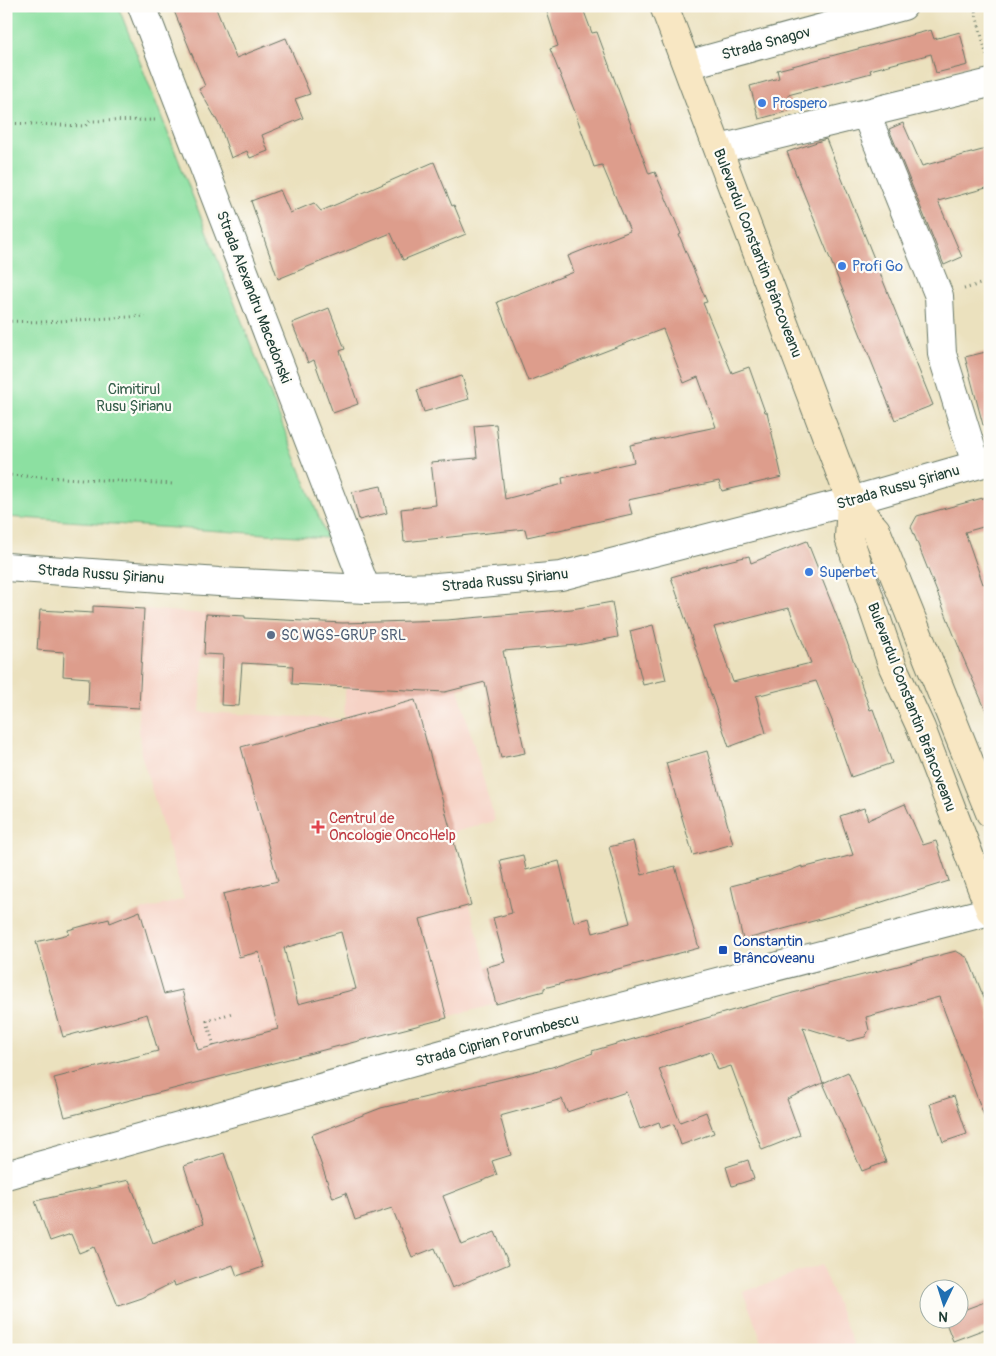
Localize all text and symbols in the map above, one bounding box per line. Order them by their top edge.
street label: Strada Snagov [720,22,813,64]
place label: Prospero [772,94,827,113]
marker: Prospero [756,97,768,109]
street label: Bulevardul Constantin Brâncoveanu [709,146,806,360]
street label: Strada Alexandru Macedonski [212,208,295,386]
place label: Profi Go [852,257,903,276]
marker: Profi Go [836,260,848,272]
park label: Cimitirul Rusu Șirianu [96,380,172,416]
street label: Strada Russu Șirianu [834,461,962,514]
street label: Strada Russu Șirianu [37,561,165,588]
place label: Superbet [819,563,877,582]
street label: Strada Russu Șirianu [441,564,569,597]
marker: Superbet [803,566,815,578]
street label: Bulevardul Constantin Brâncoveanu [863,600,960,814]
place label: SC WGS-GRUP SRL [281,626,406,645]
marker: SC WGS-GRUP SRL [265,629,277,641]
place label: Centrul de Oncologie OncoHelp [329,809,456,845]
marker: Centrul de Oncologie OncoHelp [311,820,325,834]
place label: Constantin Brâncoveanu [733,932,815,968]
marker: Constantin Brâncoveanu [717,944,729,956]
street label: Strada Ciprian Porumbescu [413,1009,581,1071]
north arrow [918,1278,968,1328]
text: N [938,1308,948,1325]

